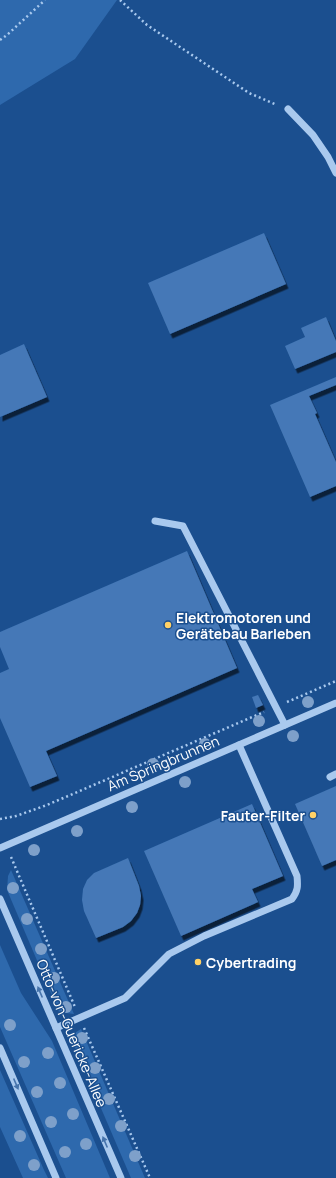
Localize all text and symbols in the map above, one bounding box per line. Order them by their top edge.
place label: Elektromotoren und Gerätebau Barleben [176,608,311,643]
marker: Elektromotoren und Gerätebau Barleben [163,620,173,630]
street label: Am Springbrunnen [104,731,222,795]
place label: Fauter-Filter [221,806,305,825]
marker: Fauter-Filter [308,810,318,820]
place label: Cybertrading [206,953,296,972]
street label: Otto-von-Guericke-Allee [32,956,112,1110]
marker: Cybertrading [193,957,203,967]
one-way arrow [37,986,43,998]
one-way arrow [13,1078,19,1090]
one-way arrow [102,1136,108,1148]

